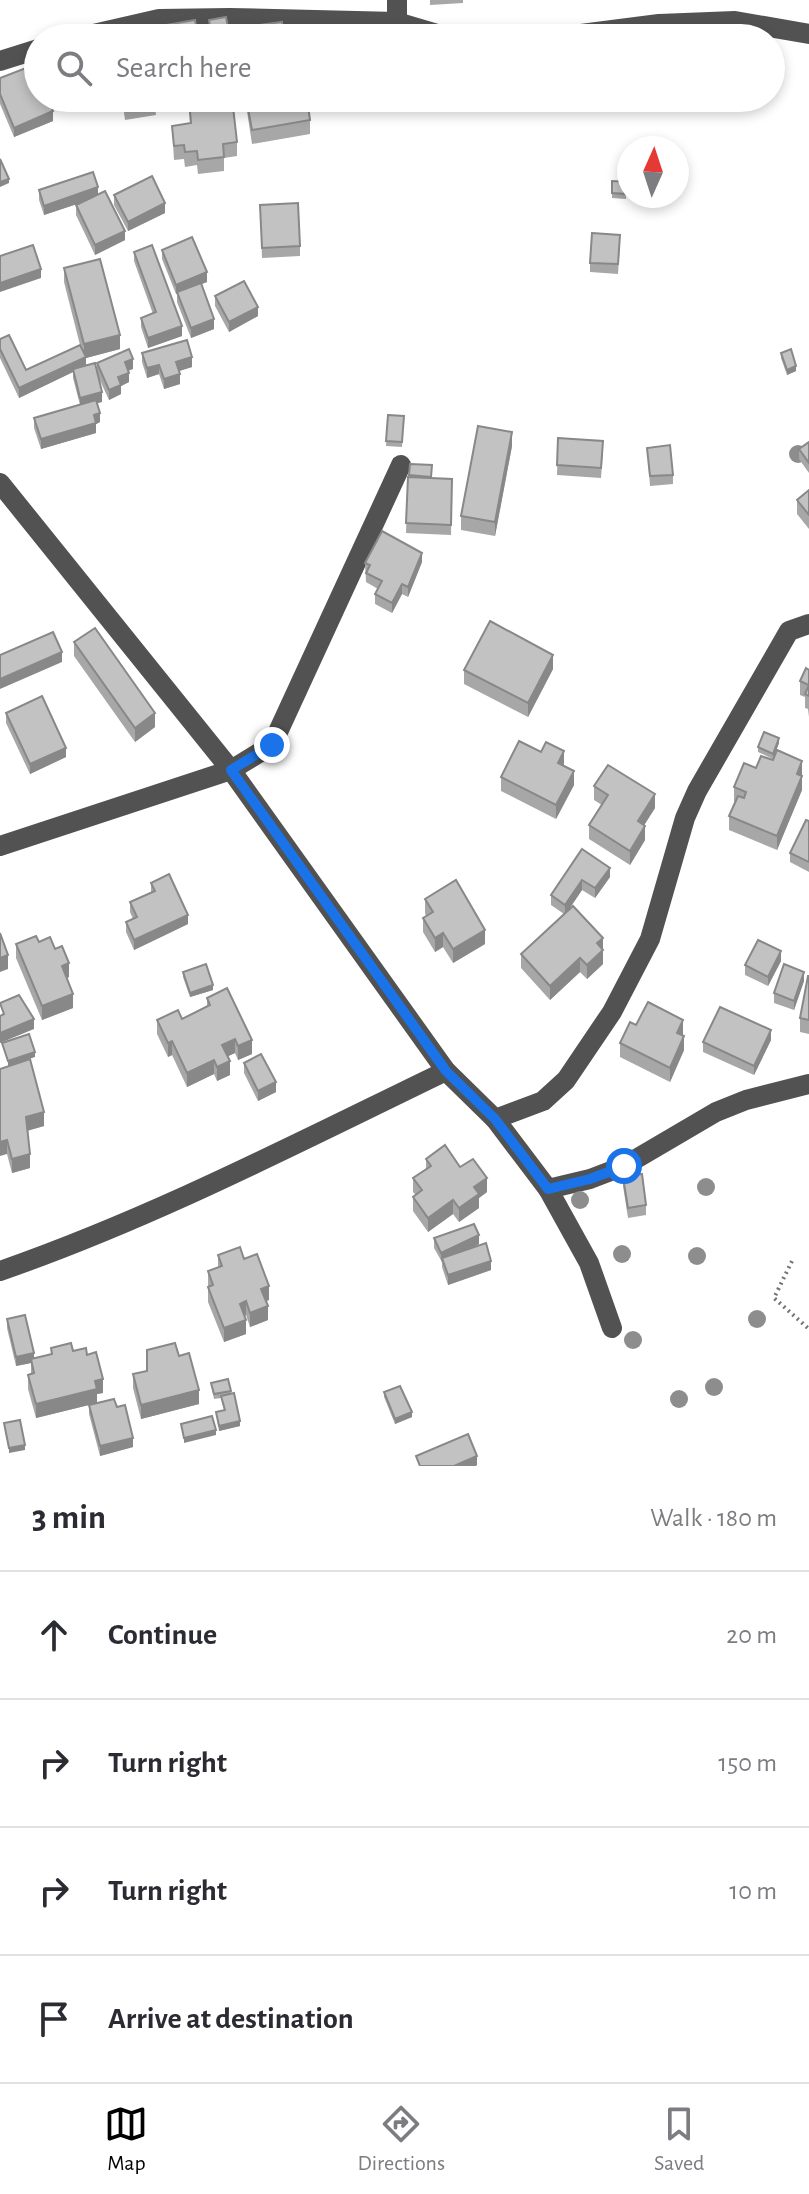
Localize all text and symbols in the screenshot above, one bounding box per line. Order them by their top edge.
search box [24,24,785,112]
icon: search [52,46,96,90]
text: Search here [116,53,252,83]
north arrow [617,136,689,208]
route end [254,727,290,763]
route start [606,1148,642,1184]
text: 3 min [32,1501,106,1535]
text: Walk · 180 m [650,1505,777,1531]
icon: ahead [32,1613,76,1657]
text: Continue [108,1620,217,1650]
text: 20 m [726,1622,777,1648]
icon: right [32,1741,76,1785]
text: Turn right [108,1748,227,1778]
text: 150 m [718,1750,777,1776]
icon: right [32,1869,76,1913]
text: Turn right [108,1876,227,1906]
text: 10 m [729,1878,777,1904]
icon: arrive [32,1997,76,2041]
text: Arrive at destination [108,2004,354,2034]
tab: Map [104,2102,148,2176]
tab: Directions [357,2102,445,2176]
tab: Saved [654,2102,704,2176]

